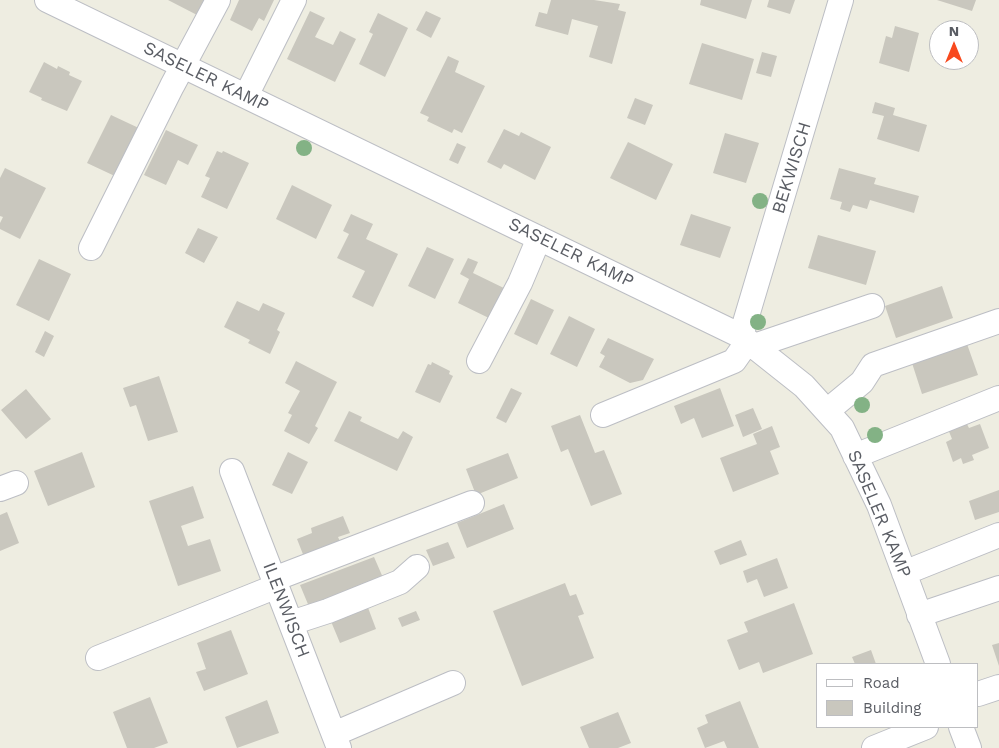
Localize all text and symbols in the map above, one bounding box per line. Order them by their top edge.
north arrow [929,20,979,70]
text: N [949,23,959,39]
street label: SASELER KAMP [140,37,272,117]
street label: BEKWISCH [768,120,816,216]
street label: SASELER KAMP [505,213,637,293]
street label: SASELER KAMP [842,447,916,581]
street label: ILENWISCH [258,559,314,661]
legend [816,663,979,728]
text: Road [863,674,900,692]
text: Building [863,699,921,717]

